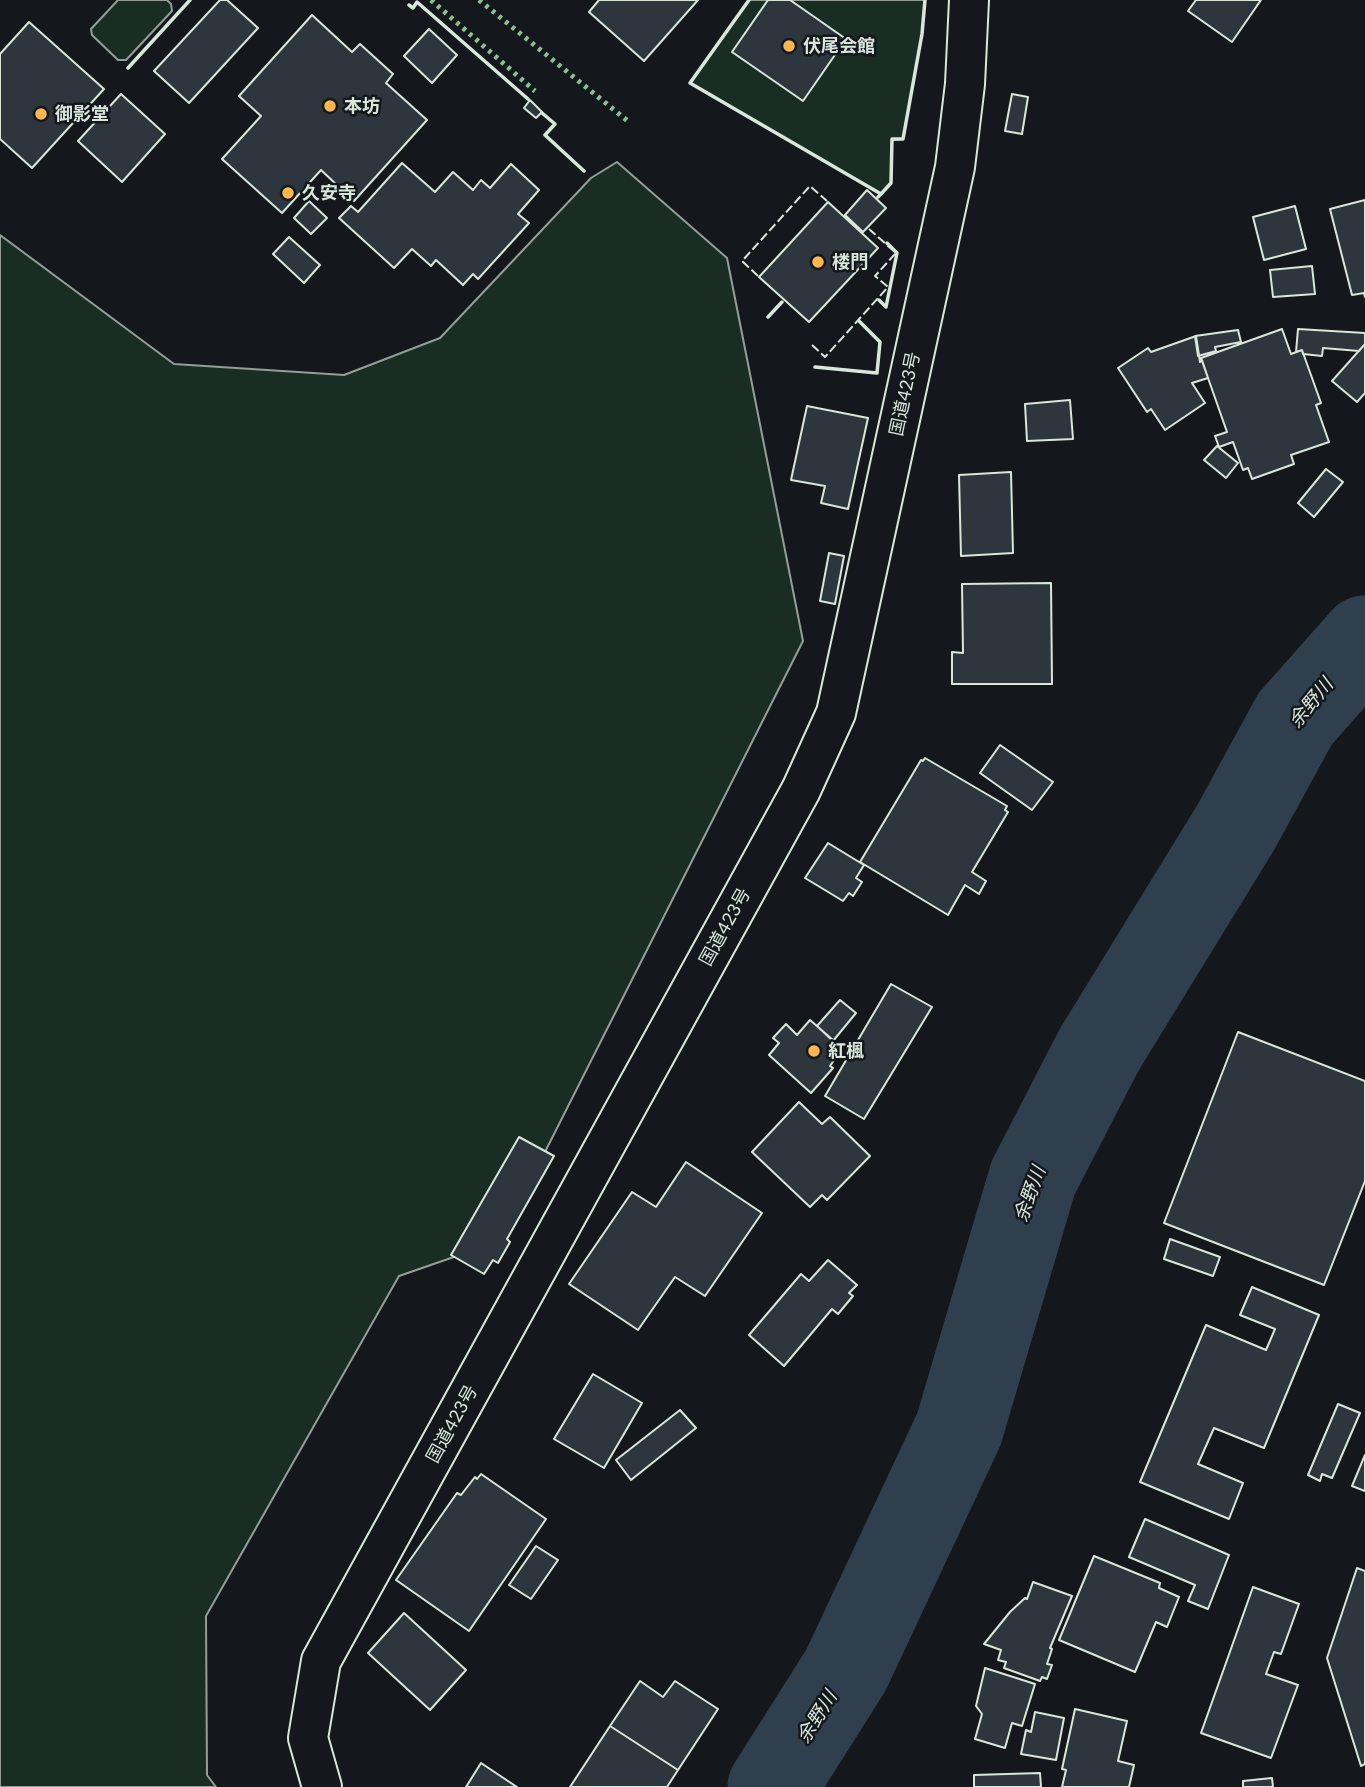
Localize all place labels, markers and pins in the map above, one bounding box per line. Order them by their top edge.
place label: 伏尾会館 [803,35,875,57]
marker: 伏尾会館 [781,38,797,54]
place label: 本坊 [344,95,380,117]
marker: 本坊 [322,98,338,114]
place label: 御影堂 [55,103,109,125]
marker: 御影堂 [33,106,49,122]
place label: 久安寺 [302,182,356,204]
marker: 久安寺 [280,185,296,201]
place label: 楼門 [832,251,868,273]
marker: 楼門 [810,254,826,270]
place label: 紅楓 [828,1040,864,1062]
marker: 紅楓 [806,1043,822,1059]

